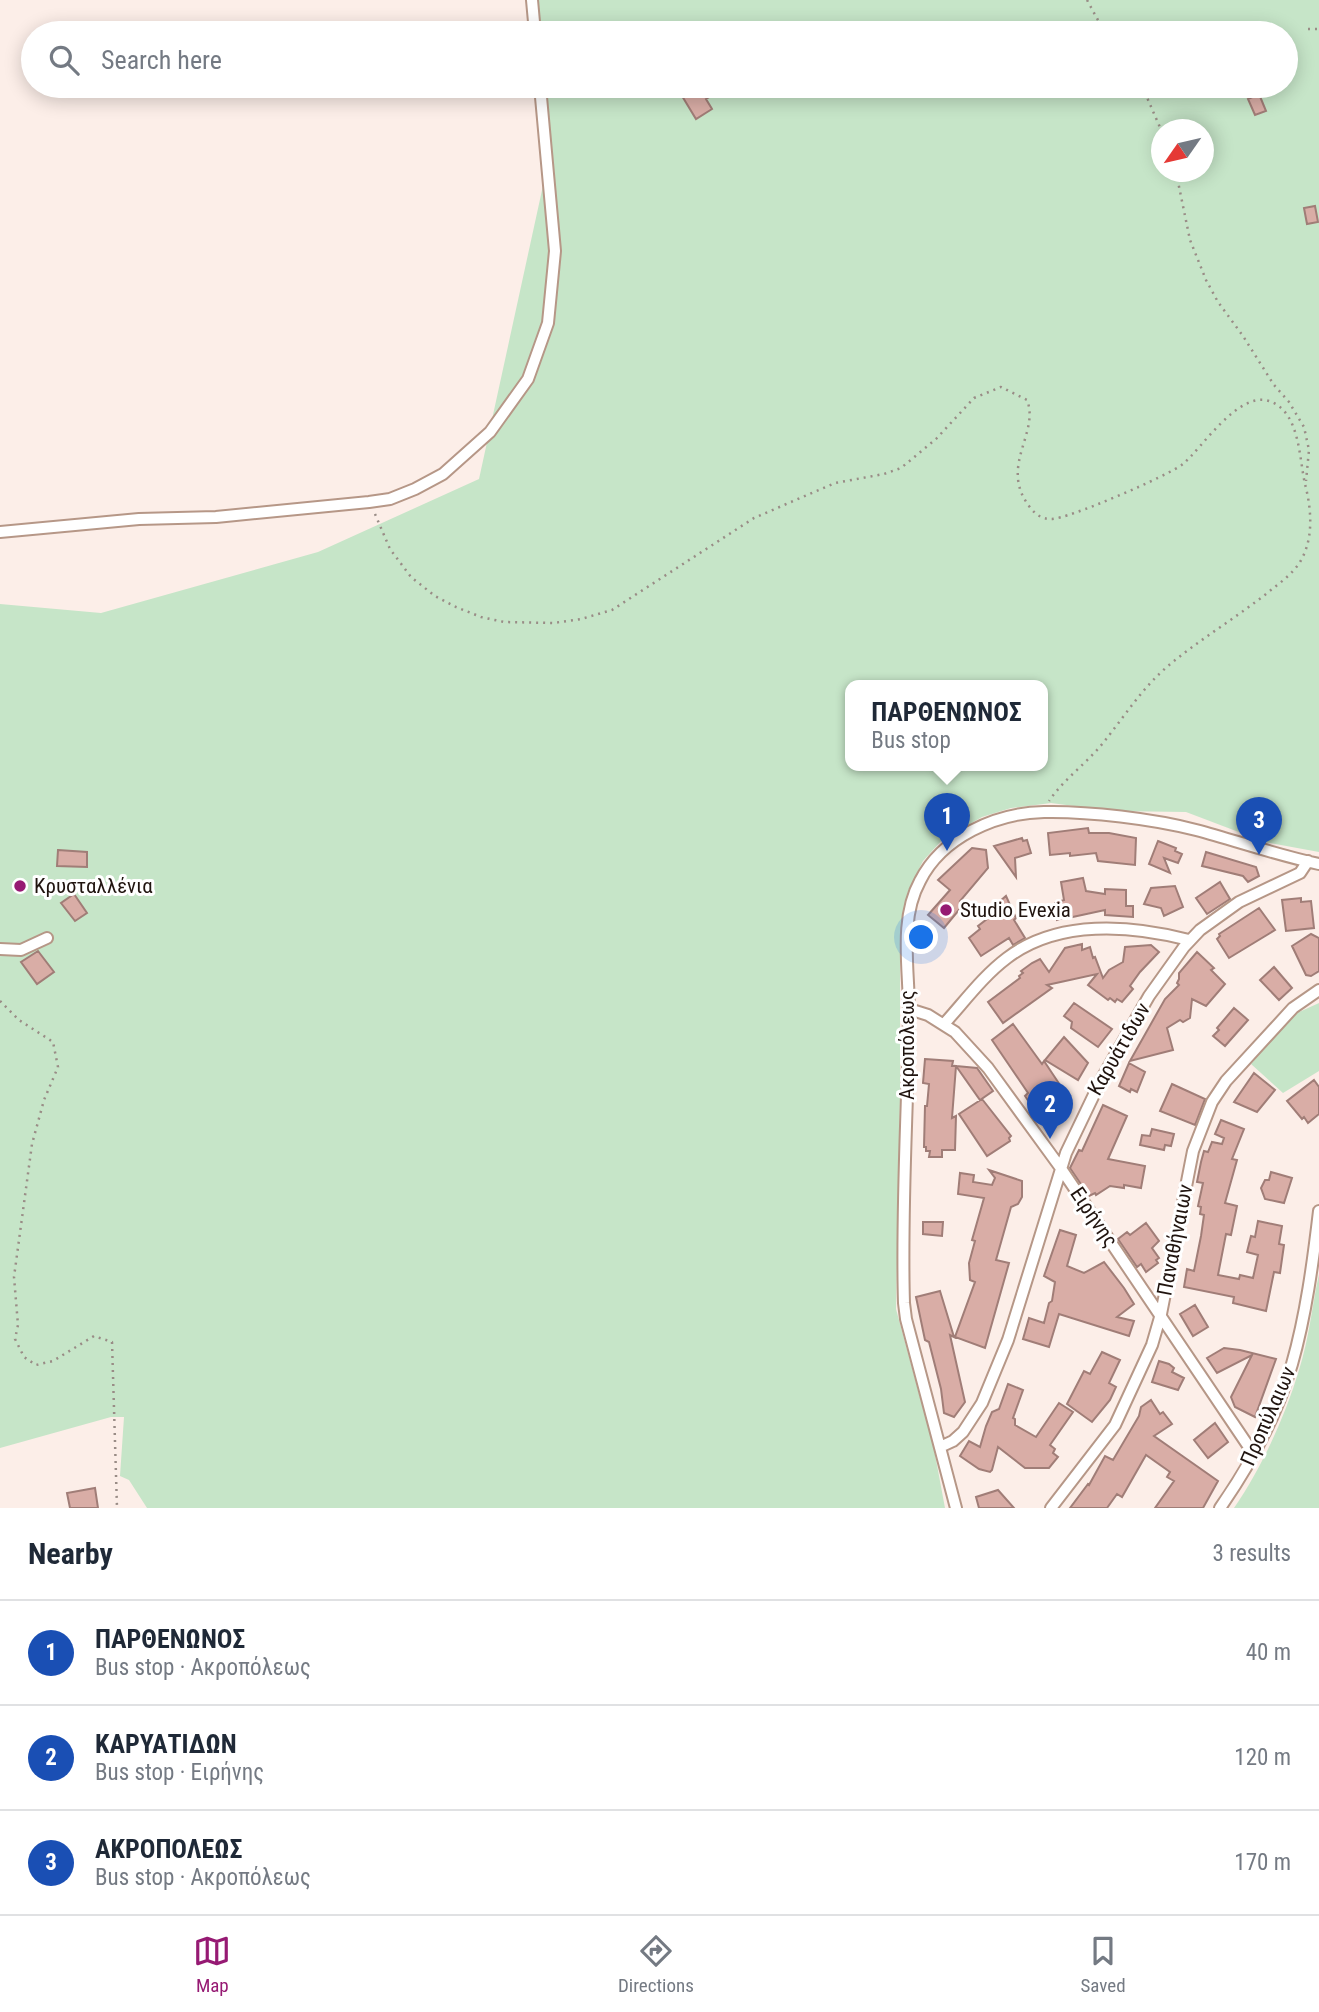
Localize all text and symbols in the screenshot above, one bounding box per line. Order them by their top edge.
search box [21,21,1298,98]
icon: search [45,41,83,79]
text: Search here [101,45,222,75]
north arrow [1151,119,1214,182]
popup [845,680,1048,771]
text: ΠΑΡΘΕΝΩΝΟΣ [871,697,1022,727]
text: Bus stop [871,727,951,754]
pin: 1 [924,793,970,851]
pin: 3 [1236,797,1282,855]
place label: Κρυσταλλένια [34,874,153,898]
marker: Κρυσταλλένια [12,878,28,894]
place label: Studio Evexia [960,898,1071,922]
marker: Studio Evexia [938,902,954,918]
your location [904,920,938,954]
street label: Ακροπόλεως [895,990,919,1100]
street label: Καρυάτιδων [1083,998,1155,1100]
pin: 2 [1027,1081,1073,1139]
street label: Ειρήνης [1065,1182,1123,1252]
street label: Παναθήναιων [1152,1182,1198,1298]
street label: Προπύλαιων [1236,1363,1300,1469]
text: Nearby [28,1536,113,1571]
text: 3 results [1213,1540,1291,1567]
text: ΠΑΡΘΕΝΩΝΟΣ [95,1624,245,1654]
text: 1 [45,1639,57,1666]
text: 40 m [1246,1639,1291,1666]
text: Bus stop · Ακροπόλεως [95,1654,311,1681]
text: ΚΑΡΥΑΤΙΔΩΝ [95,1729,237,1759]
text: 2 [45,1744,57,1771]
text: 120 m [1234,1744,1291,1771]
text: Bus stop · Ειρήνης [95,1759,264,1786]
text: ΑΚΡΟΠΟΛΕΩΣ [95,1834,243,1864]
text: 3 [45,1849,57,1876]
text: 170 m [1234,1849,1291,1876]
text: Bus stop · Ακροπόλεως [95,1864,311,1891]
tab: Map [193,1932,231,1997]
tab: Directions [618,1932,694,1997]
tab: Saved [1080,1932,1126,1997]

